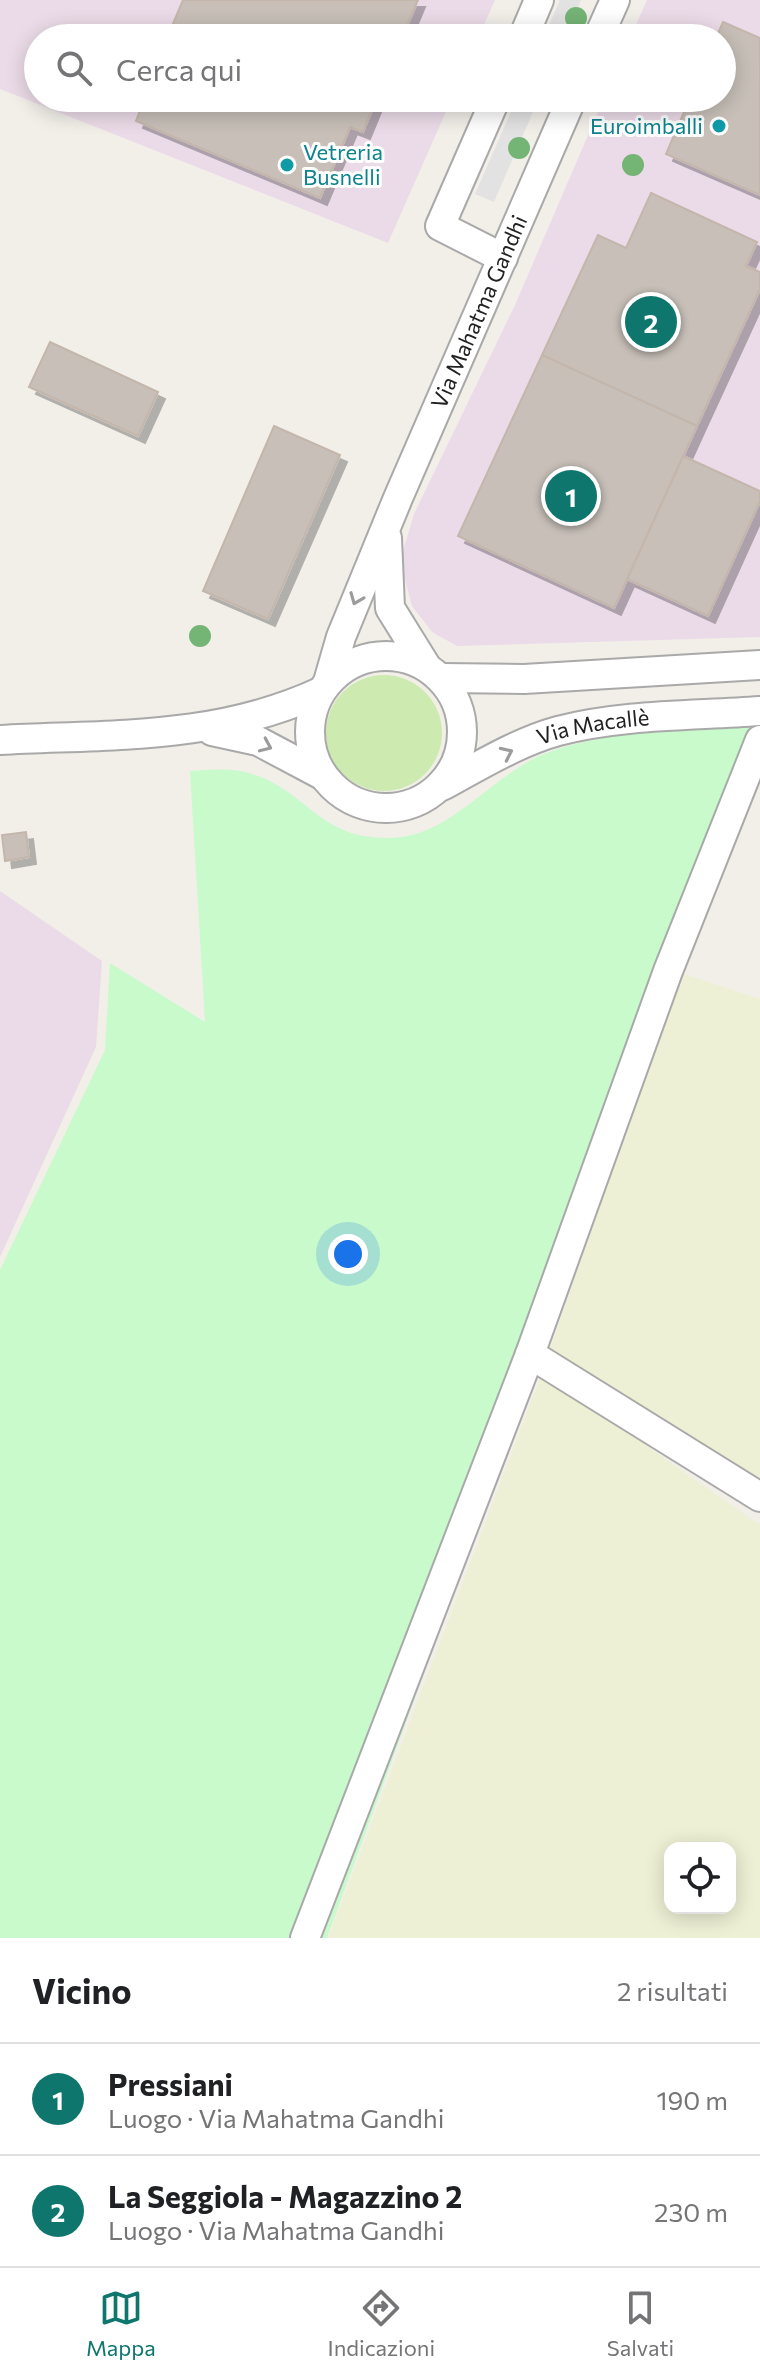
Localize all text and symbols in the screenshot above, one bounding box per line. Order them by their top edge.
search box [24,24,736,112]
icon: search [52,46,96,90]
text: Cerca qui [116,50,242,87]
place label: Euroimballi [590,112,703,139]
marker: Euroimballi [710,117,728,135]
place label: Vetreria Busnelli [303,138,383,190]
marker: Vetreria Busnelli [278,156,296,174]
street label: Via Mahatma Gandhi [425,211,532,413]
pin: 2 [625,292,677,352]
pin: 1 [545,466,597,526]
one-way arrow [350,591,366,605]
street label: Via Macallè [533,703,650,750]
one-way arrow [257,736,272,752]
one-way arrow [499,746,513,762]
your location [328,1234,368,1274]
map controls [664,1842,736,1914]
button: locate [664,1842,736,1914]
text: Vicino [32,1969,132,2011]
text: 2 risultati [617,1975,728,2006]
text: Pressiani [108,2065,233,2102]
text: 1 [52,2084,64,2115]
text: 190 m [656,2084,728,2115]
text: Luogo · Via Mahatma Gandhi [108,2102,444,2133]
text: La Seggiola - Magazzino 2 [108,2177,462,2214]
text: 2 [51,2196,65,2227]
text: 230 m [654,2196,728,2227]
text: Luogo · Via Mahatma Gandhi [108,2214,444,2245]
tab: Mappa [86,2286,156,2361]
tab: Indicazioni [328,2286,435,2361]
tab: Salvati [607,2286,674,2361]

